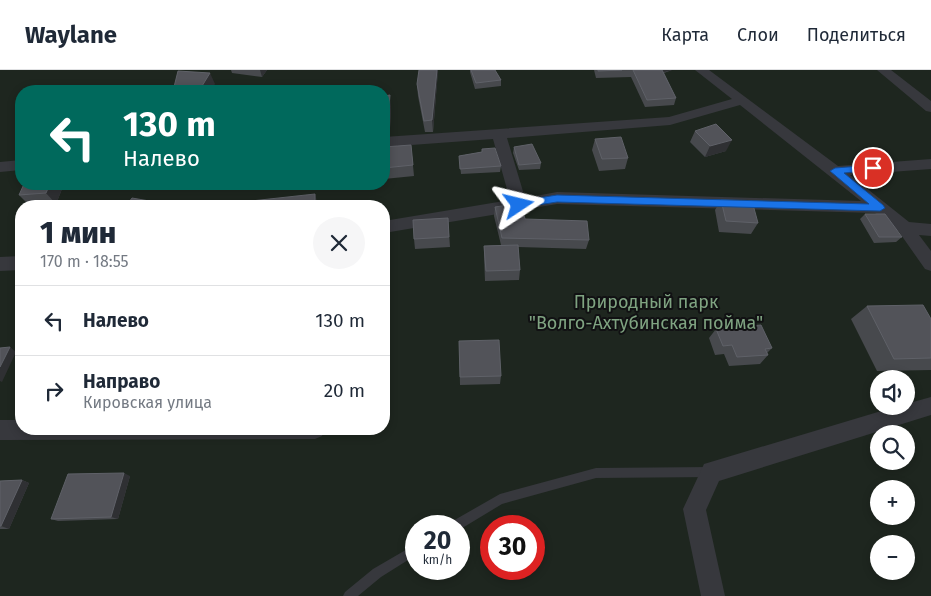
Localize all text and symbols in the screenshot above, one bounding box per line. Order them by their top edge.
text: Waylane [25,21,117,49]
text: Карта [661,24,709,46]
text: Слои [737,24,779,46]
text: Поделиться [807,24,906,46]
text: 130 m [123,103,216,145]
icon: left [40,105,105,170]
text: Налево [123,145,200,172]
pin [852,147,894,189]
icon: arrive [859,154,887,182]
position arrow [492,178,544,230]
text: 1 мин [40,215,116,251]
button: close [313,217,365,269]
text: 170 m · 18:55 [40,252,129,271]
park label: Природный парк "Волго-Ахтубинская пойма" [529,291,763,334]
icon: left [40,307,68,335]
text: Налево [83,309,149,332]
text: 130 m [315,309,365,332]
text: Направо [83,370,160,393]
map controls [870,370,915,580]
button: sound [870,370,915,415]
icon: right [40,377,68,405]
text: 20 m [324,379,365,402]
text: Кировская улица [83,393,212,412]
button: search [870,425,915,470]
button: + [870,480,915,525]
speed limit sign: 30 [480,515,545,580]
text: 20 [424,526,451,556]
button: − [870,535,915,580]
text: km/h [423,553,452,567]

